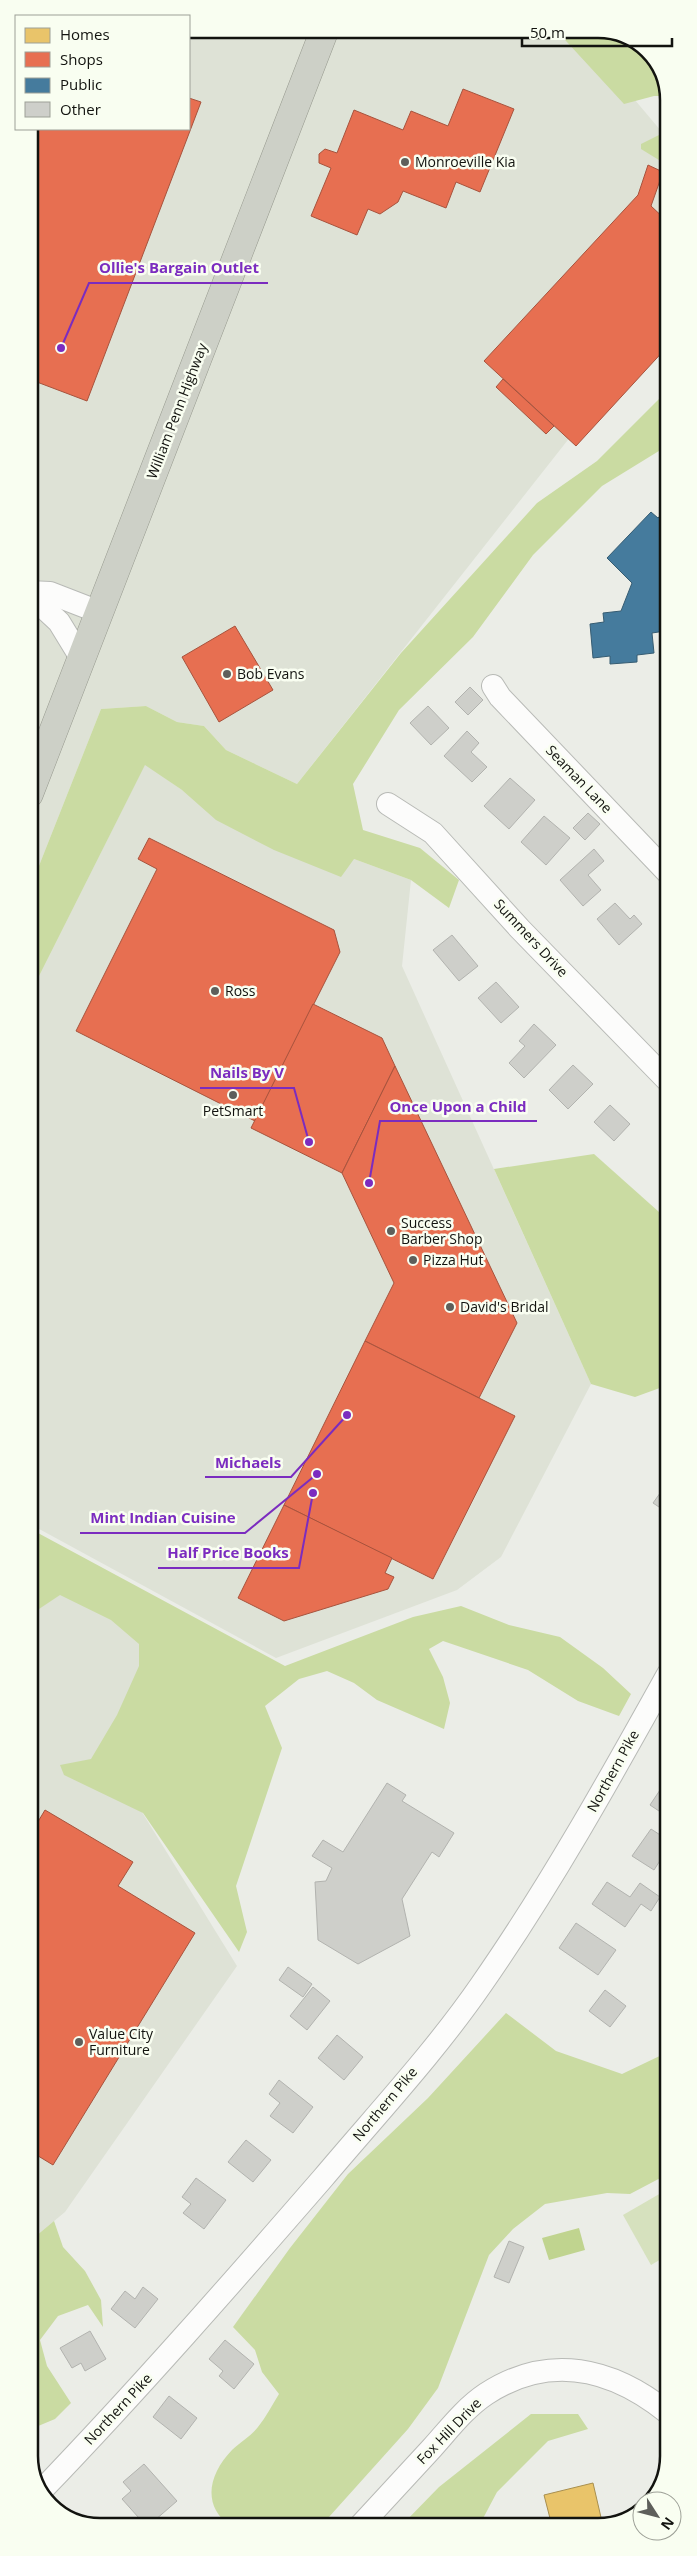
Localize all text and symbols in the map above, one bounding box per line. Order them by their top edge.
legend [15,15,190,130]
scale bar [522,15,672,47]
text: 50 m [530,22,565,42]
text: Homes [60,24,110,44]
text: Shops [60,49,103,69]
text: Public [60,74,102,94]
text: Other [60,99,101,119]
place label: Monroeville Kia [415,152,516,171]
marker: Monroeville Kia [399,156,411,168]
callout: Ollie's Bargain Outlet [89,253,268,283]
text: Ollie's Bargain Outlet [99,257,259,277]
street label: William Penn Highway [142,339,212,482]
place label: Bob Evans [237,664,305,683]
marker: Bob Evans [221,668,233,680]
street label: Seaman Lane [542,740,617,817]
street label: Summers Drive [490,894,573,981]
place label: Ross [225,981,256,1000]
marker: Ross [209,985,221,997]
callout: Nails By V [200,1058,294,1088]
text: Nails By V [210,1062,284,1082]
marker: PetSmart [227,1089,239,1101]
callout: Once Upon a Child [380,1091,537,1121]
text: Once Upon a Child [389,1096,527,1116]
place label: PetSmart [203,1101,263,1120]
place label: Success Barber Shop [401,1213,483,1248]
marker: Success Barber Shop [385,1225,397,1237]
place label: Pizza Hut [423,1250,483,1269]
marker: Pizza Hut [407,1254,419,1266]
place label: David's Bridal [460,1297,549,1316]
marker: David's Bridal [444,1301,456,1313]
callout: Michaels [205,1447,291,1477]
text: Michaels [215,1452,281,1472]
callout: Mint Indian Cuisine [80,1503,245,1533]
text: Mint Indian Cuisine [90,1507,236,1527]
callout: Half Price Books [158,1538,299,1568]
text: Half Price Books [167,1542,289,1562]
street label: Northern Pike [582,1726,643,1815]
place label: Value City Furniture [89,2024,154,2059]
marker: Value City Furniture [73,2036,85,2048]
street label: Northern Pike [348,2063,421,2145]
street label: Northern Pike [80,2369,156,2449]
street label: Fox Hill Drive [412,2393,485,2468]
north arrow [632,2491,682,2541]
text: N [657,2514,679,2534]

